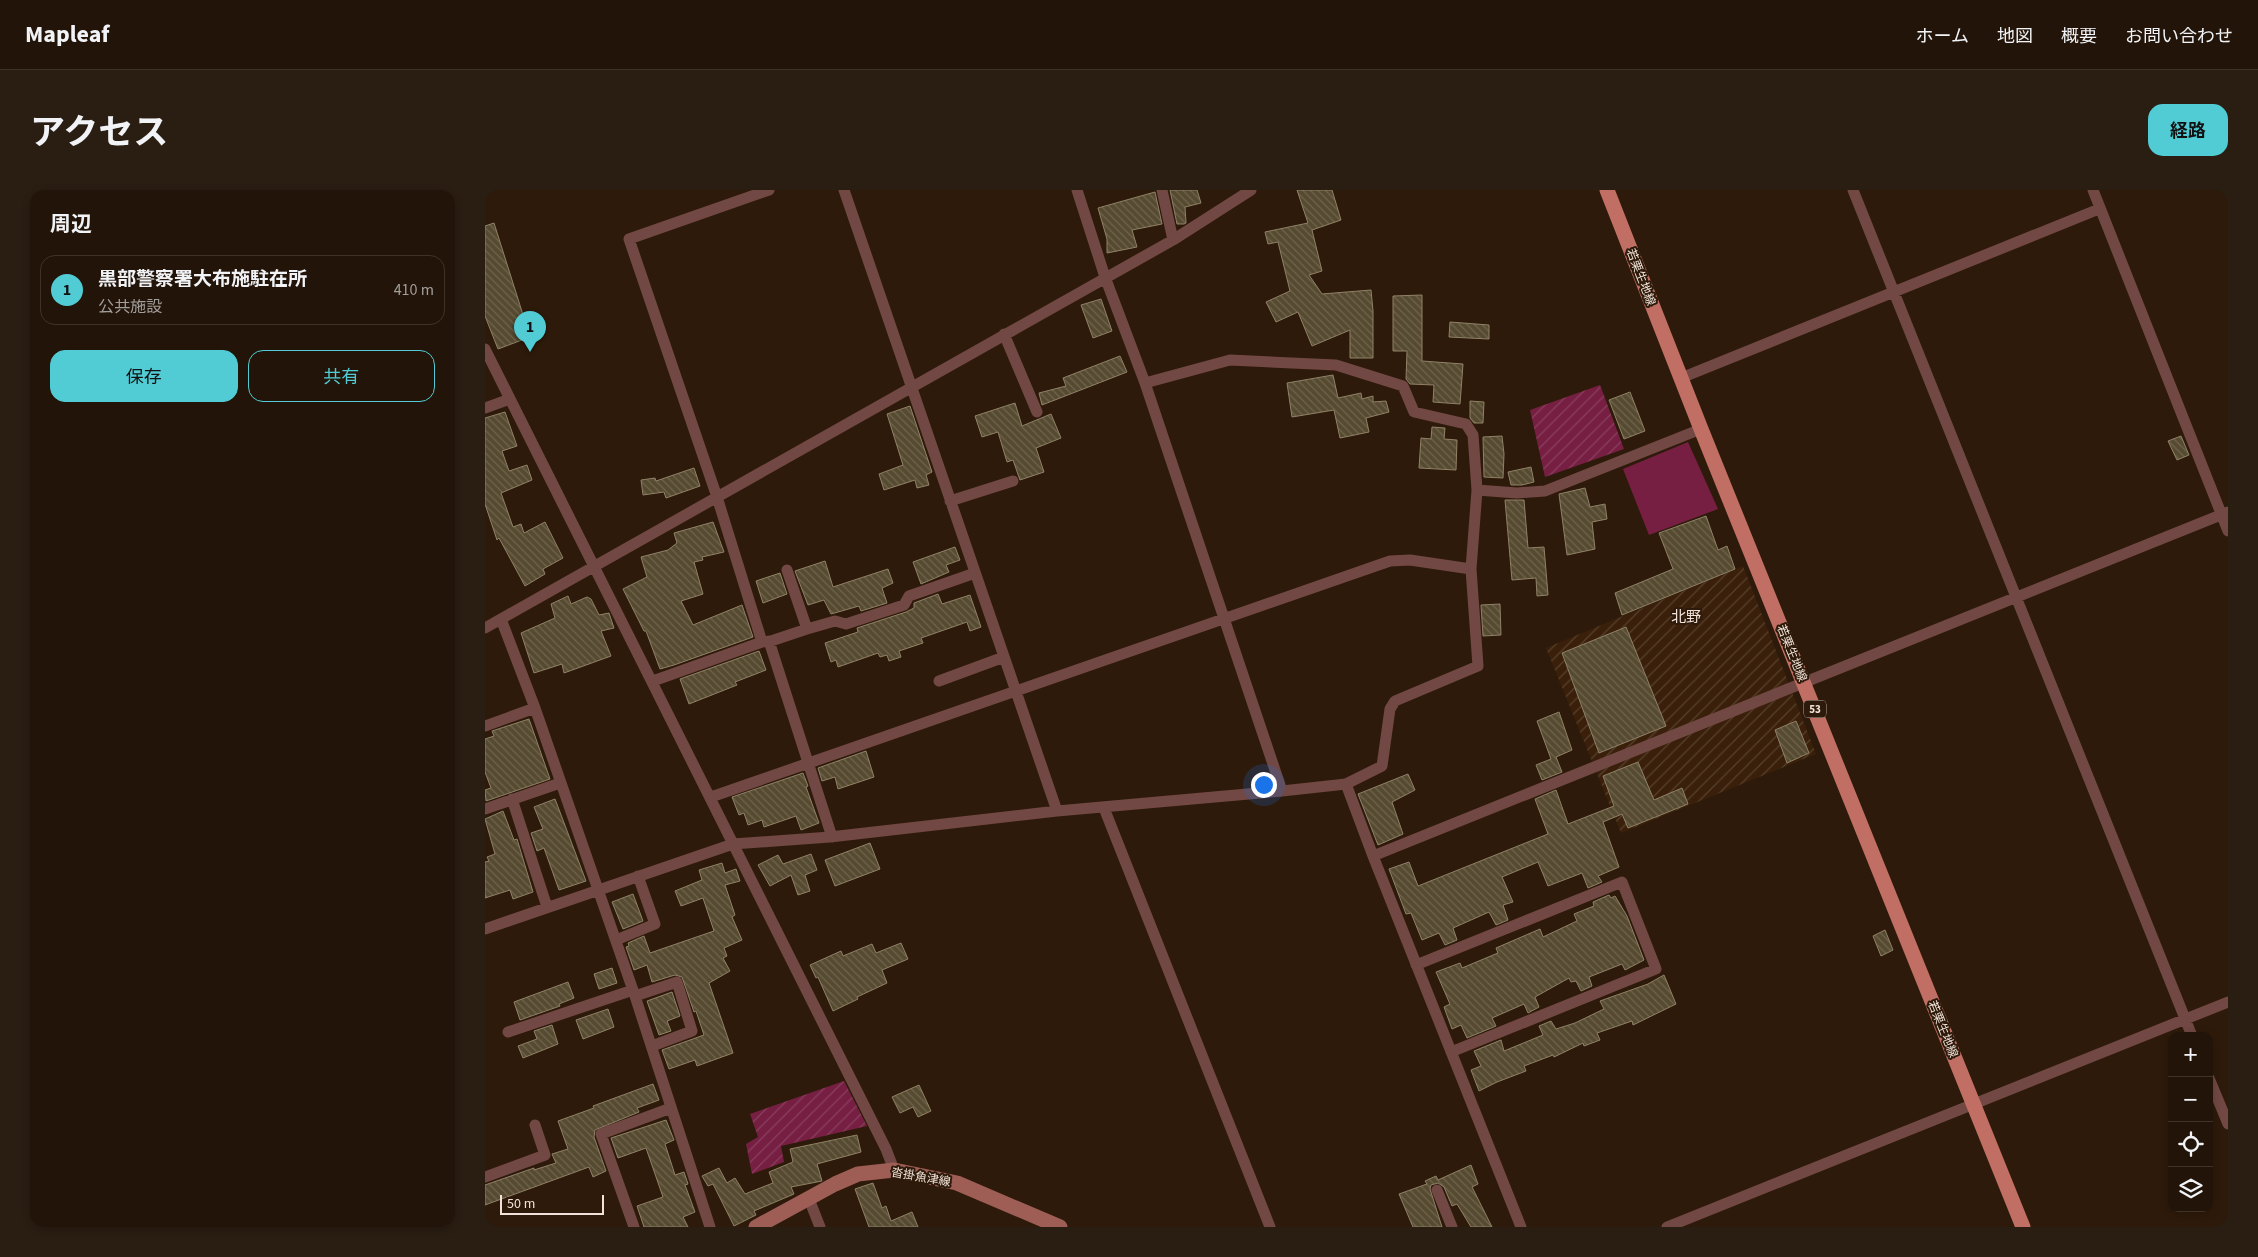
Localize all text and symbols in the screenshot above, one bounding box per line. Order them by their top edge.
text: Mapleaf [25,17,110,52]
text: ホーム [1916,24,1969,49]
text: 地図 [1997,24,2033,49]
text: 概要 [2061,24,2097,49]
text: お問い合わせ [2125,24,2233,49]
button: 経路 [2148,104,2228,156]
text: アクセス [30,108,168,158]
text: 周辺 [50,209,92,239]
street label: 若栗生地線 [1622,246,1659,308]
text: 黒部警察署大布施駐在所 [98,266,307,293]
text: 1 [63,279,71,301]
text: 410 m [394,279,434,301]
text: 公共施設 [98,296,162,318]
pin: 1 [514,311,546,352]
button: 保存 [50,350,238,402]
button: 共有 [248,350,435,402]
district label: 北野 [1671,607,1701,628]
street label: 若栗生地線 [1772,622,1811,684]
road number: 53 [1804,700,1826,718]
your location [1251,772,1277,798]
street label: 若栗生地線 [1923,998,1962,1060]
map controls [2168,1032,2213,1212]
button: + [2168,1032,2213,1077]
button: − [2168,1077,2213,1122]
button: locate [2168,1122,2213,1167]
street label: 沓掛魚津線 [890,1164,952,1191]
button: layers [2168,1167,2213,1212]
scale bar [500,1192,604,1215]
text: 50 m [507,1194,535,1214]

